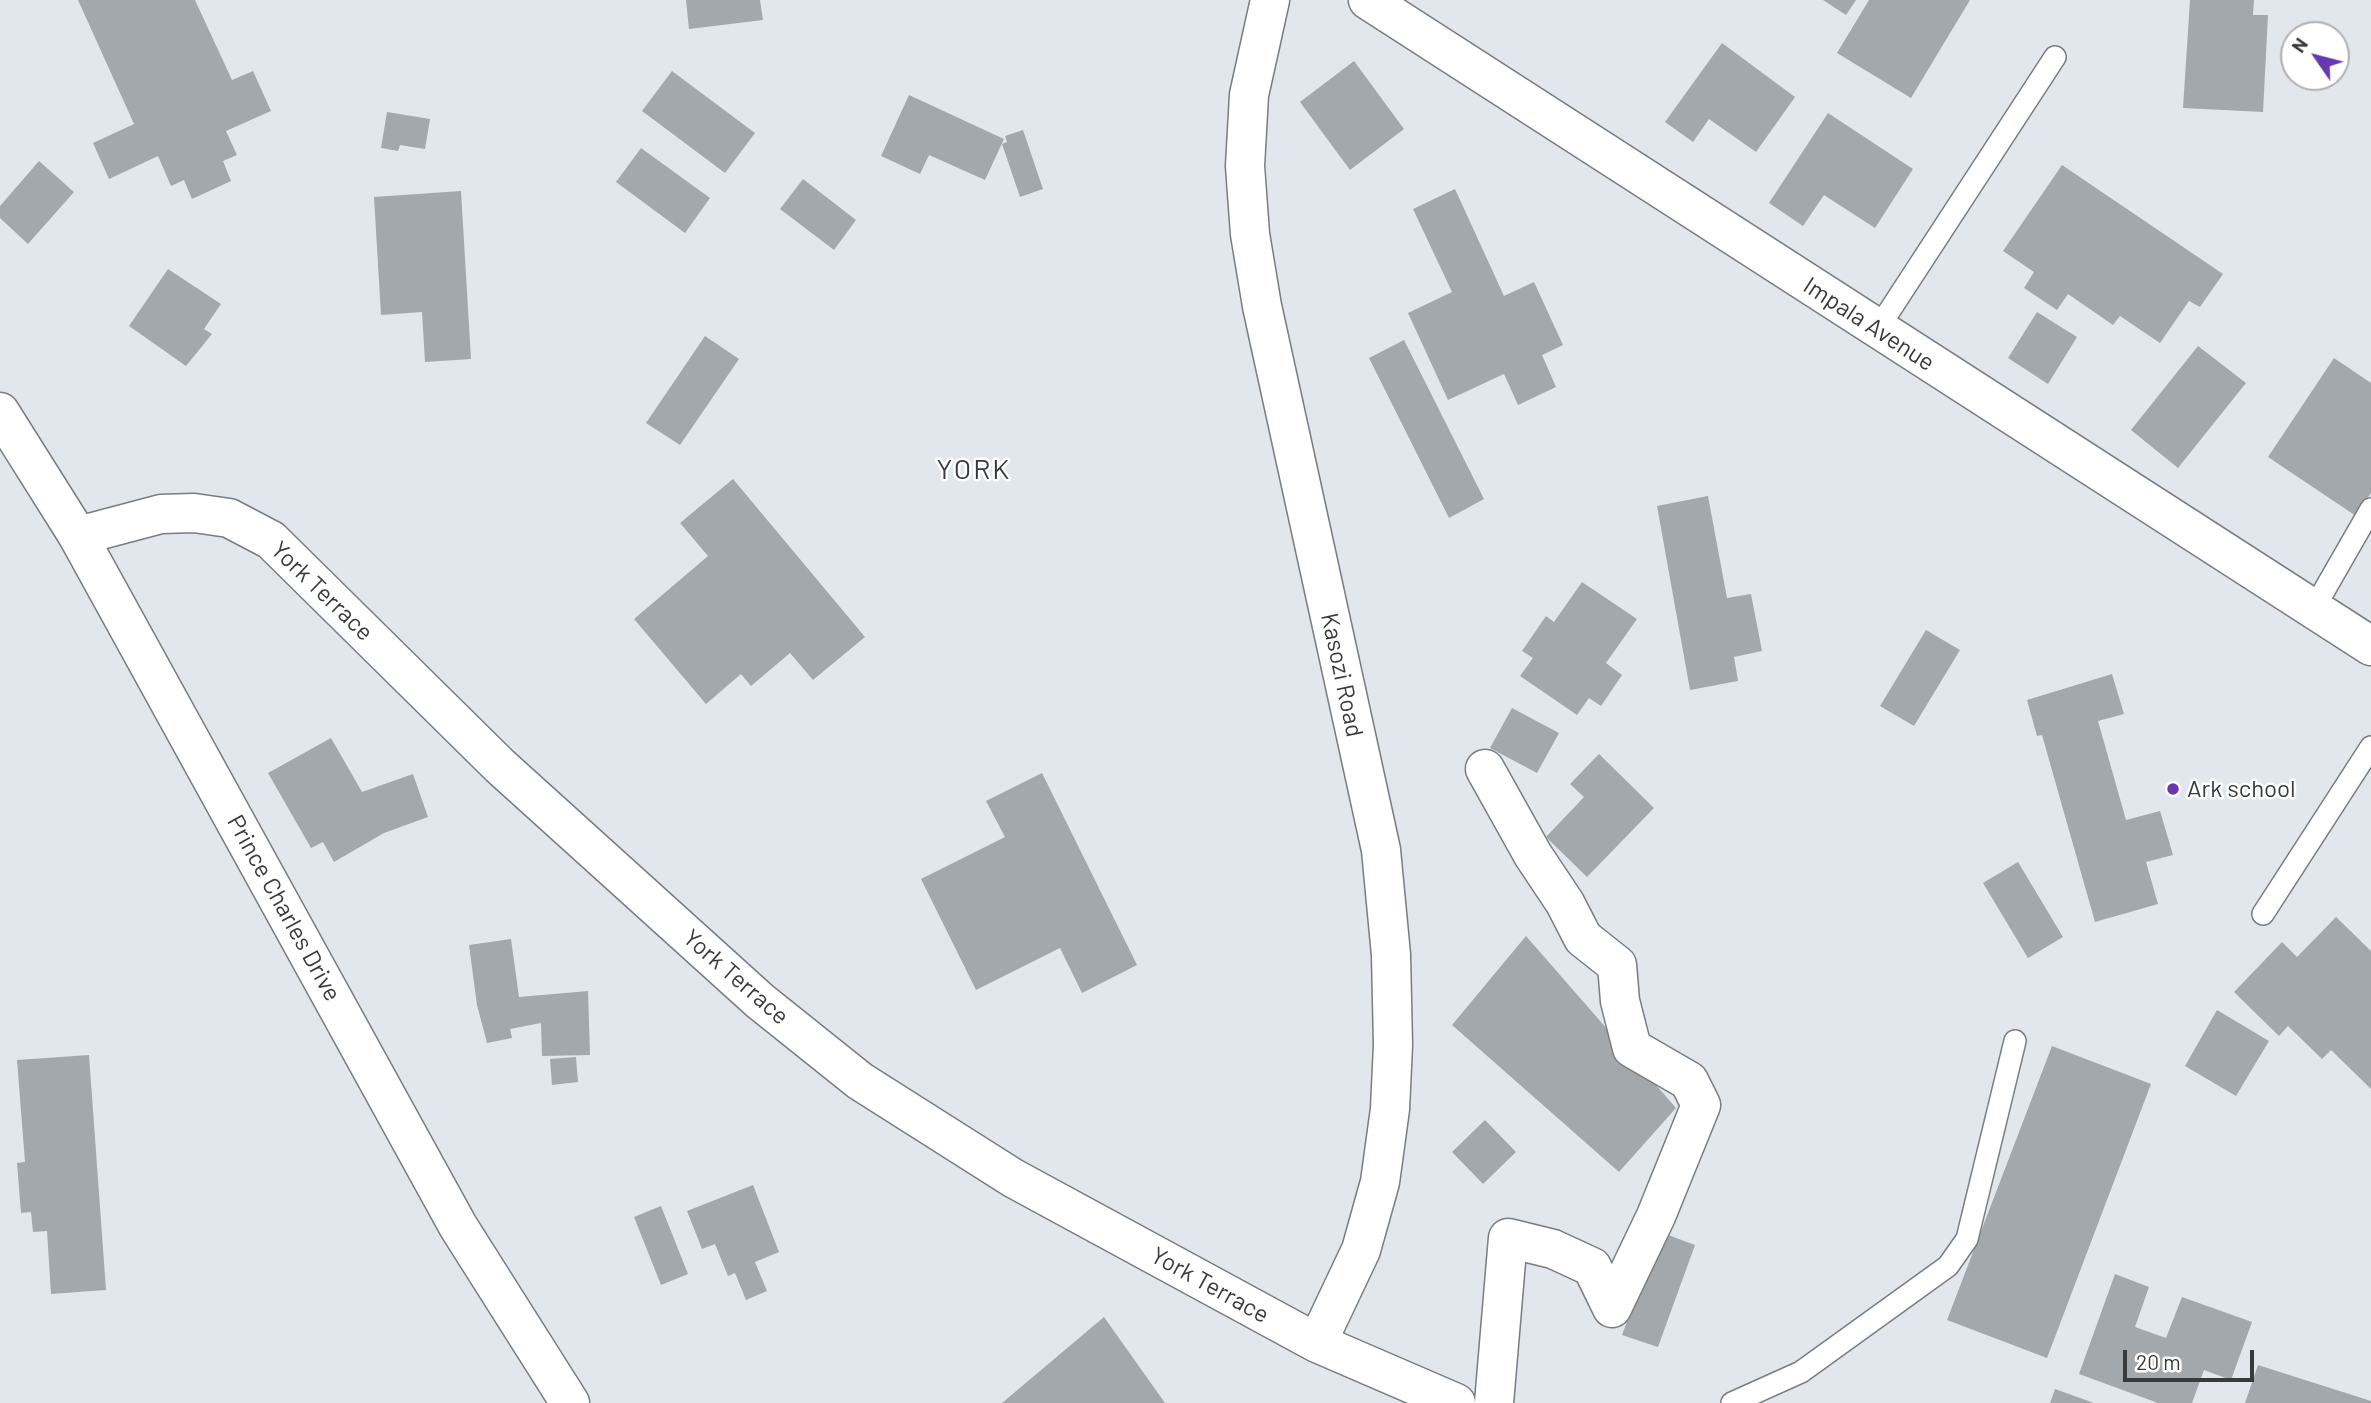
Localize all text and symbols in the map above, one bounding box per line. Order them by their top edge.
north arrow [2280,21,2350,91]
text: N [2286,33,2312,57]
street label: Impala Avenue [1798,271,1940,377]
district label: YORK [937,453,1011,487]
street label: York Terrace [265,535,379,647]
street label: Kasozi Road [1315,610,1369,740]
place label: Ark school [2187,775,2296,803]
marker: Ark school [2165,781,2181,797]
street label: Prince Charles Drive [221,810,347,1006]
street label: York Terrace [677,923,795,1031]
street label: York Terrace [1146,1241,1274,1329]
scale bar [2126,1336,2257,1380]
text: 20 m [2136,1349,2181,1374]

